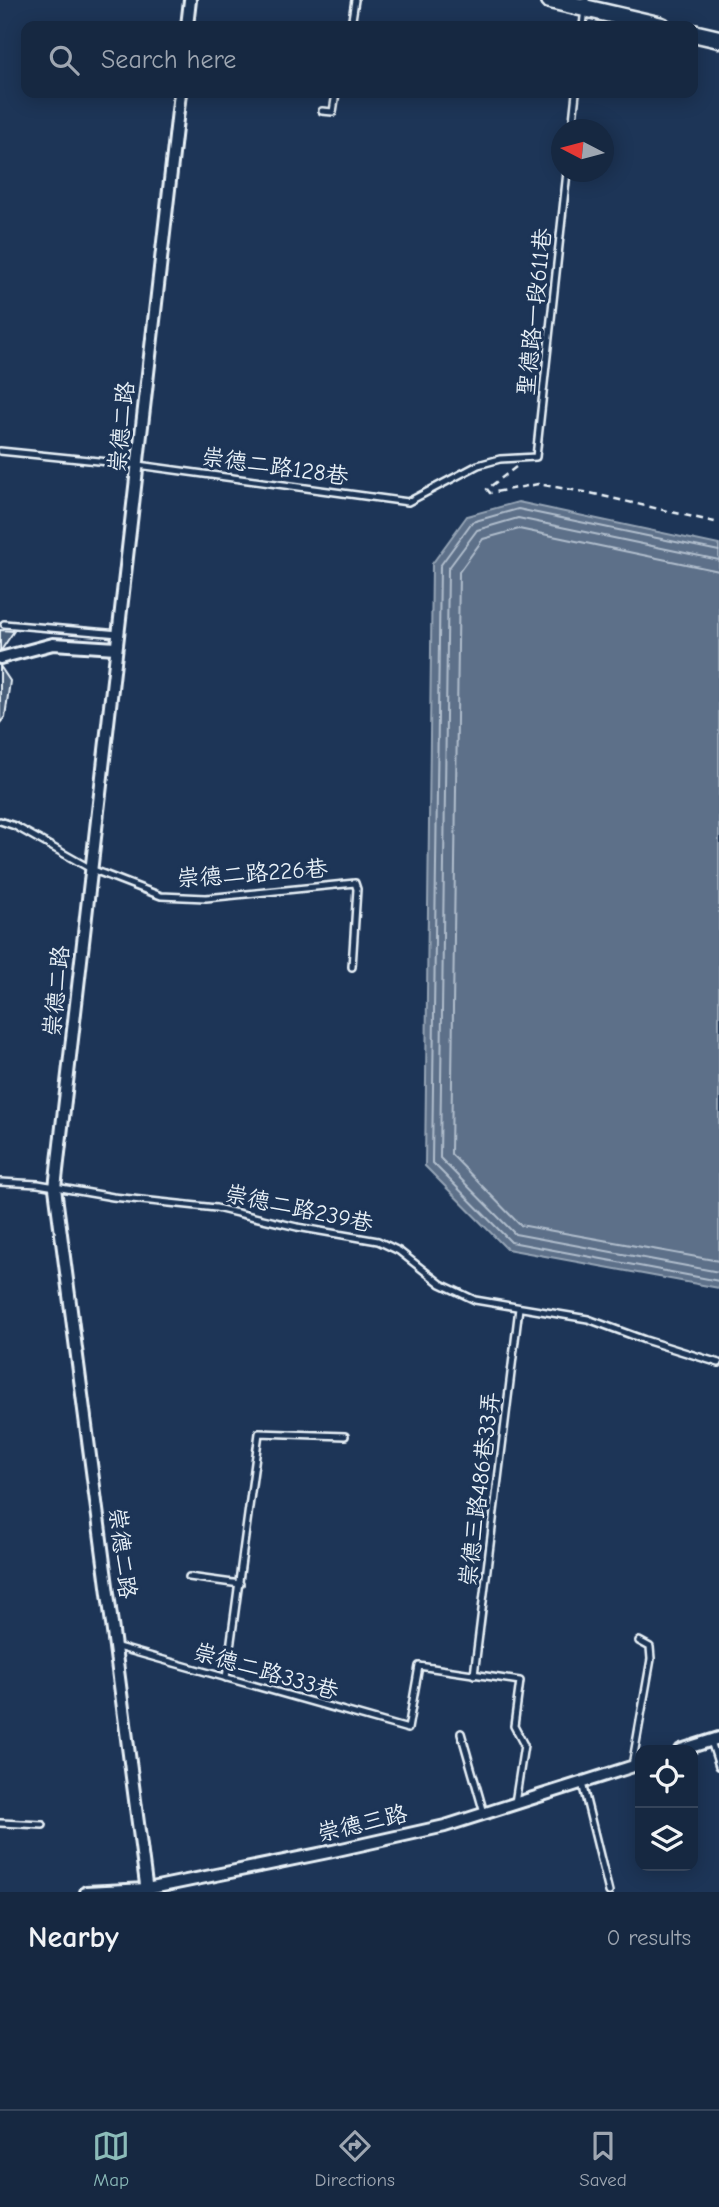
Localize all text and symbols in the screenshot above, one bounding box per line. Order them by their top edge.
search box [21,21,698,98]
icon: search [45,41,83,79]
text: Search here [101,45,236,75]
north arrow [551,119,614,182]
street label: 聖德路一段611巷 [512,226,557,397]
street label: 崇德二路 [103,380,140,474]
street label: 崇德二路128巷 [200,443,351,490]
street label: 崇德二路226巷 [176,855,330,892]
street label: 崇德二路 [38,944,75,1038]
street label: 崇德二路239巷 [222,1180,376,1238]
street label: 崇德三路486巷33弄 [454,1390,505,1588]
street label: 崇德二路 [103,1506,142,1600]
street label: 崇德二路333巷 [190,1638,343,1705]
map controls [635,1745,698,1871]
button: locate [635,1745,698,1808]
street label: 崇德三路 [314,1800,410,1847]
button: layers [635,1808,698,1871]
text: Nearby [28,1920,119,1955]
text: 0 results [607,1924,691,1951]
tab: Map [92,2127,130,2191]
tab: Directions [315,2127,395,2191]
tab: Saved [579,2127,627,2191]

